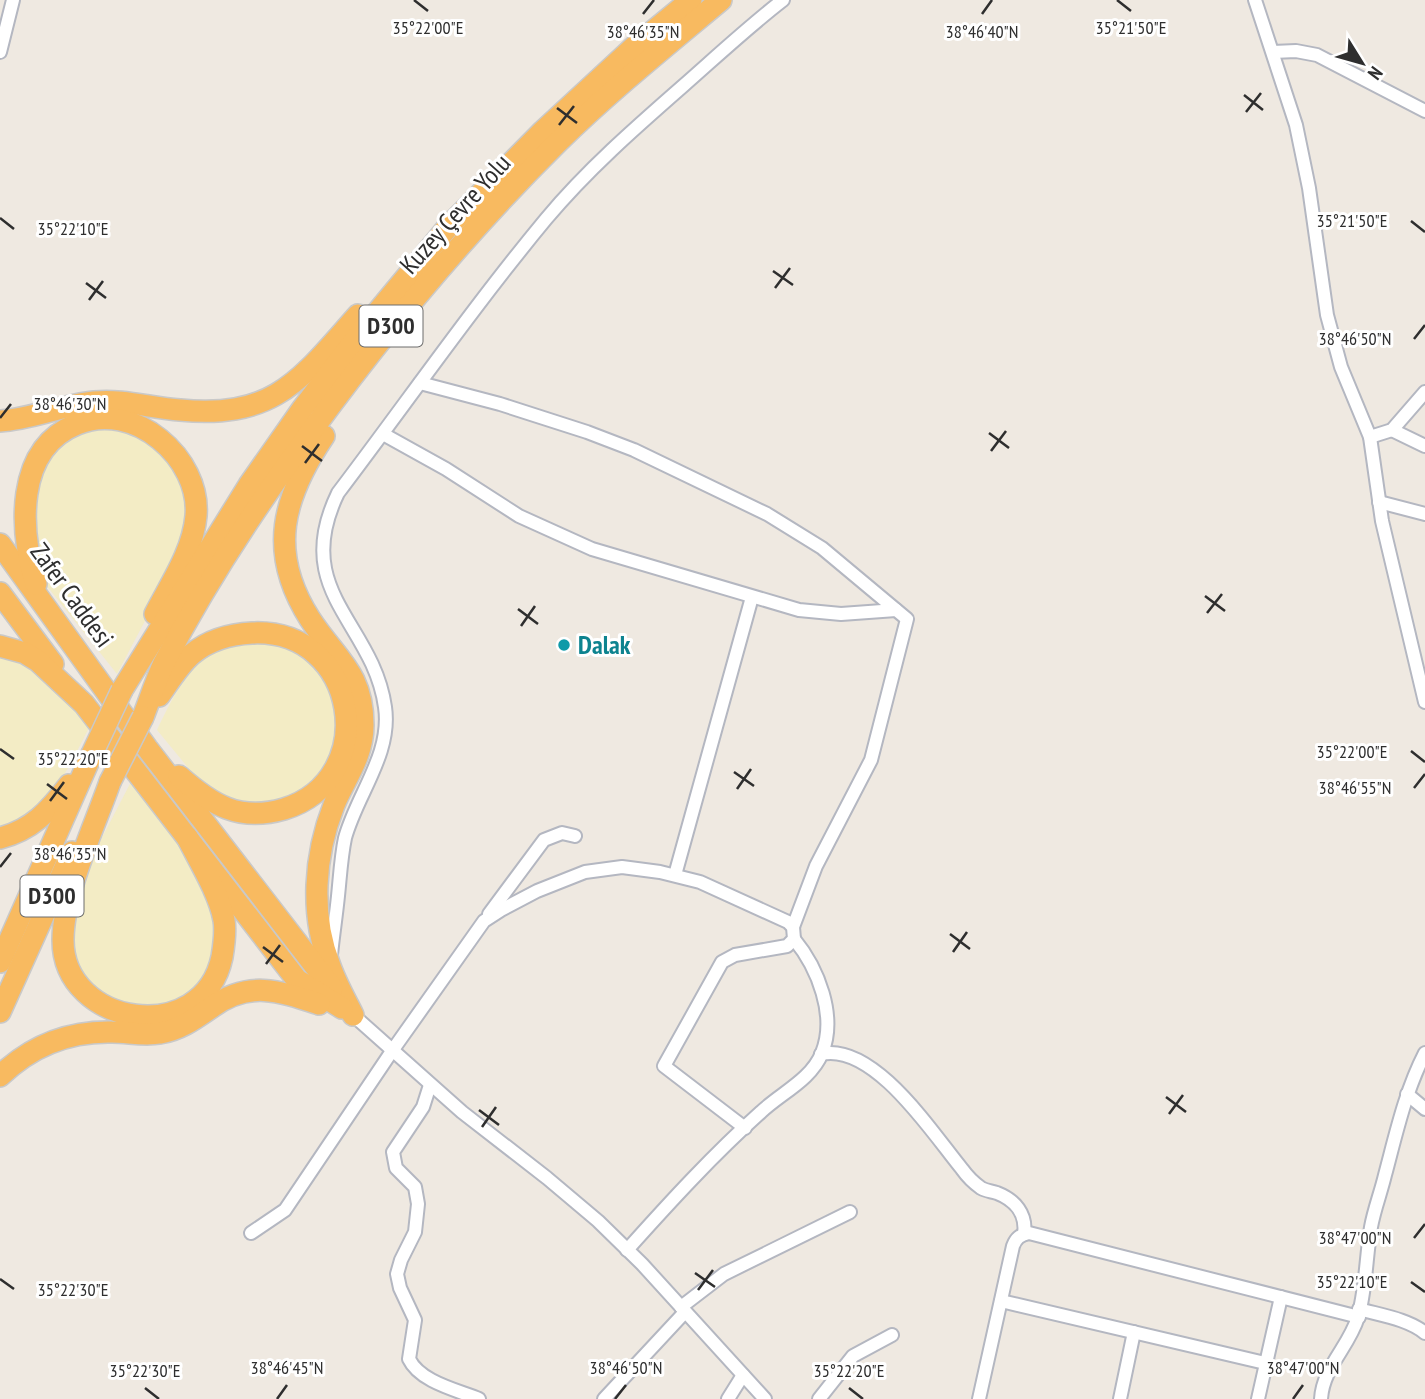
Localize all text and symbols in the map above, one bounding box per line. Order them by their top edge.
text: 35°22'00"E [393,16,463,39]
text: 35°21'50"E [1096,16,1166,39]
text: 38°46'35"N [607,20,679,43]
text: 38°46'40"N [946,20,1018,43]
north arrow [1327,28,1397,98]
text: N [1363,62,1388,85]
street label: Kuzey Çevre Yolu [392,147,517,281]
text: 35°21'50"E [1317,209,1387,232]
text: 35°22'10"E [38,217,108,240]
road number: D300 [360,306,422,346]
text: 38°46'50"N [1319,327,1391,350]
text: 38°46'30"N [34,392,106,415]
street label: Zafer Caddesi [24,536,121,653]
place label: Dalak [578,628,631,661]
marker: Dalak [556,637,572,653]
text: 35°22'00"E [1317,740,1387,763]
text: 35°22'20"E [38,747,108,770]
text: 38°46'55"N [1319,776,1391,799]
text: 38°46'35"N [34,842,106,865]
road number: D300 [20,876,84,916]
text: 38°47'00"N [1319,1226,1391,1249]
text: 35°22'10"E [1317,1270,1387,1293]
text: 35°22'30"E [38,1278,108,1301]
text: 38°46'45"N [251,1356,323,1379]
text: 38°46'50"N [590,1356,662,1379]
text: 38°47'00"N [1267,1356,1339,1379]
text: 35°22'30"E [110,1359,180,1382]
text: 35°22'20"E [814,1359,884,1382]

